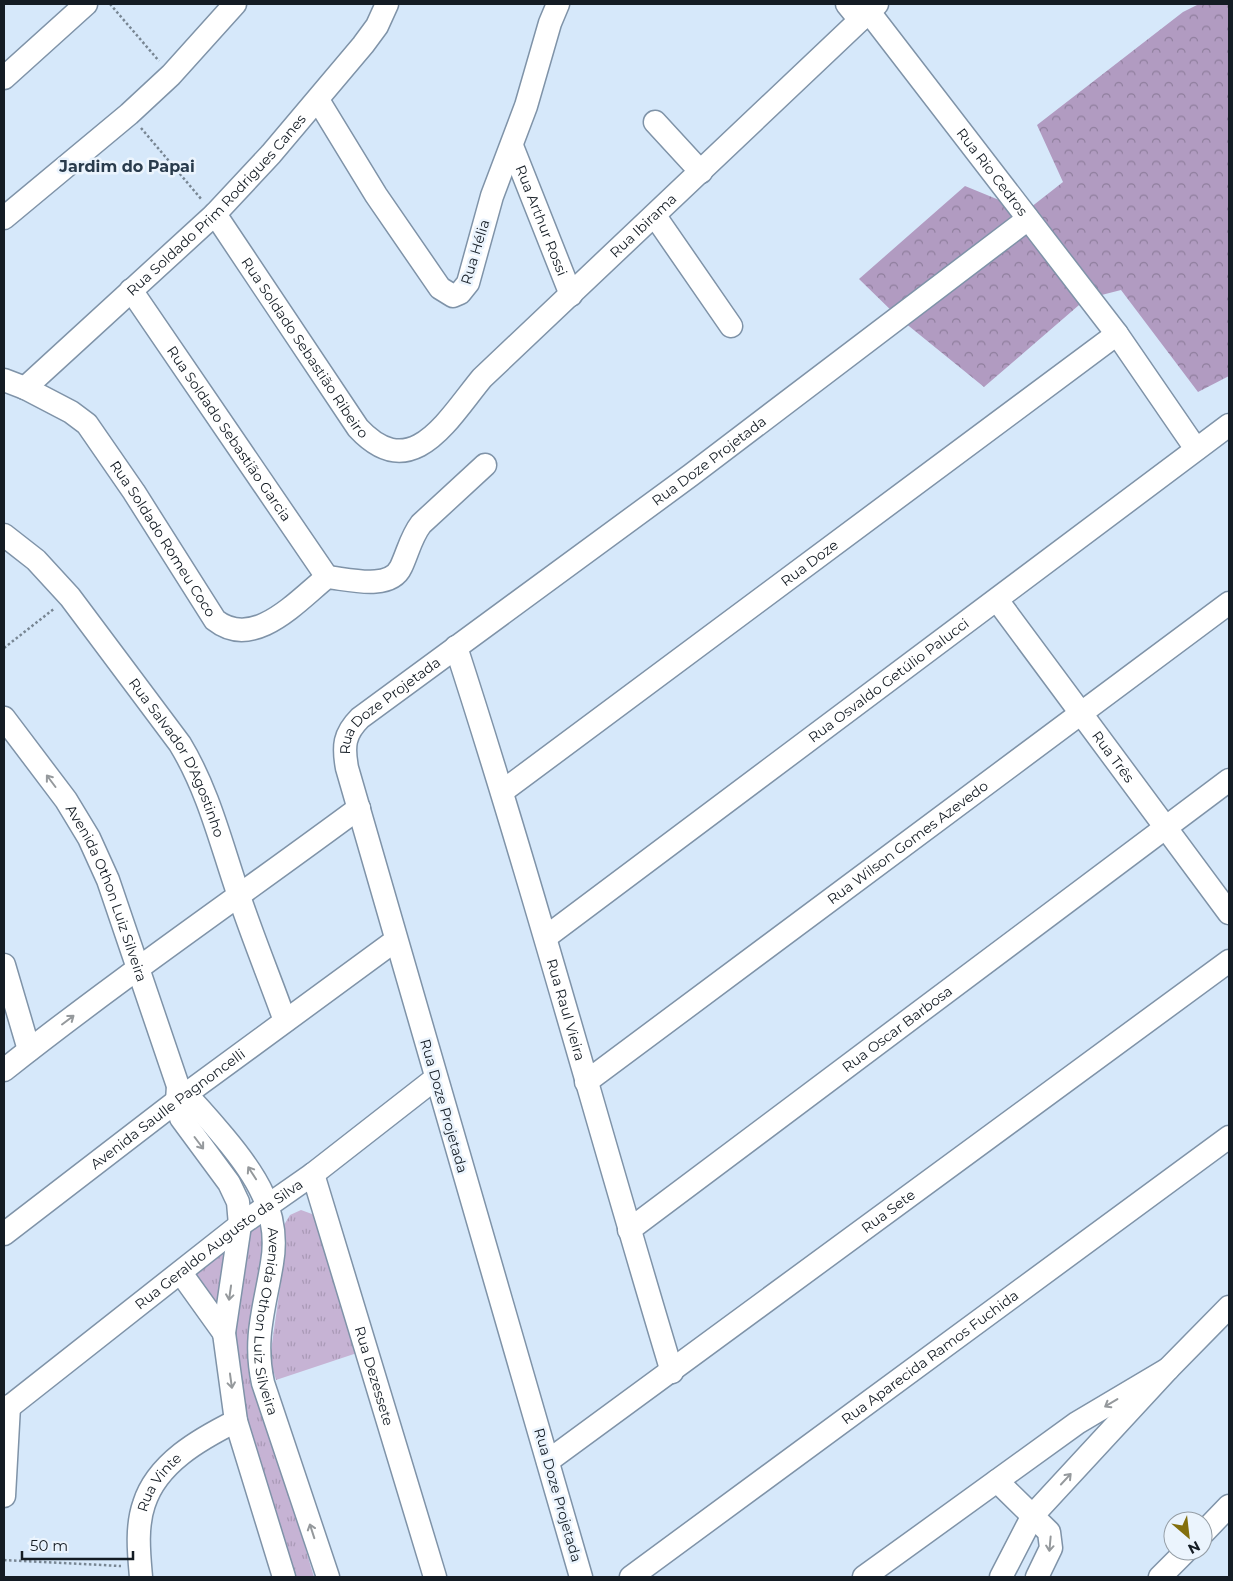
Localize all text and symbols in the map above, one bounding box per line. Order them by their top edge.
street label: Rua Soldado Prim Rodrigues Canes [123,110,310,300]
street label: Rua Rio Cedros [953,124,1032,220]
district label: Jardim do Papai [58,157,195,176]
street label: Rua Arthur Rossi [511,162,571,278]
street label: Rua Ibirama [606,190,680,261]
street label: Rua Hélia [457,217,493,287]
street label: Rua Soldado Sebastião Ribeiro [237,254,372,442]
street label: Rua Soldado Sebastião Garcia [163,342,295,525]
street label: Rua Doze Projetada [648,412,770,510]
street label: Rua Soldado Romeu Coco [106,457,220,621]
street label: Rua Doze [777,536,842,590]
street label: Rua Osvaldo Getúlio Palucci [805,614,972,746]
street label: Rua Doze Projetada [336,653,444,755]
street label: Rua Salvador D'Agostinho [125,674,228,840]
street label: Rua Três [1088,727,1138,786]
one-way arrow [46,775,57,788]
street label: Rua Wilson Gomes Azevedo [824,777,992,908]
street label: Avenida Othon Luiz Silveira [62,801,151,984]
street label: Rua Raul Vieira [543,956,589,1063]
street label: Rua Oscar Barbosa [838,982,956,1076]
one-way arrow [61,1015,75,1025]
street label: Rua Doze Projetada [416,1037,472,1175]
street label: Avenida Saulle Pagnoncelli [87,1045,249,1173]
one-way arrow [194,1136,205,1149]
one-way arrow [247,1166,258,1180]
street label: Rua Geraldo Augusto da Silva [131,1175,306,1313]
street label: Rua Sete [858,1186,919,1237]
street label: Avenida Othon Luiz Silveira [250,1226,283,1418]
one-way arrow [225,1285,235,1301]
street label: Rua Aparecida Ramos Fuchida [838,1286,1022,1428]
street label: Rua Dezessete [351,1324,398,1428]
one-way arrow [226,1373,236,1389]
one-way arrow [1104,1398,1119,1408]
street label: Rua Doze Projetada [530,1426,586,1564]
street label: Rua Vinte [133,1449,185,1514]
one-way arrow [1060,1473,1072,1486]
north arrow [1163,1511,1213,1561]
one-way arrow [307,1523,317,1539]
scale bar [22,1528,134,1560]
text: 50 m [30,1536,68,1555]
one-way arrow [1045,1536,1054,1552]
text: N [1185,1537,1203,1558]

